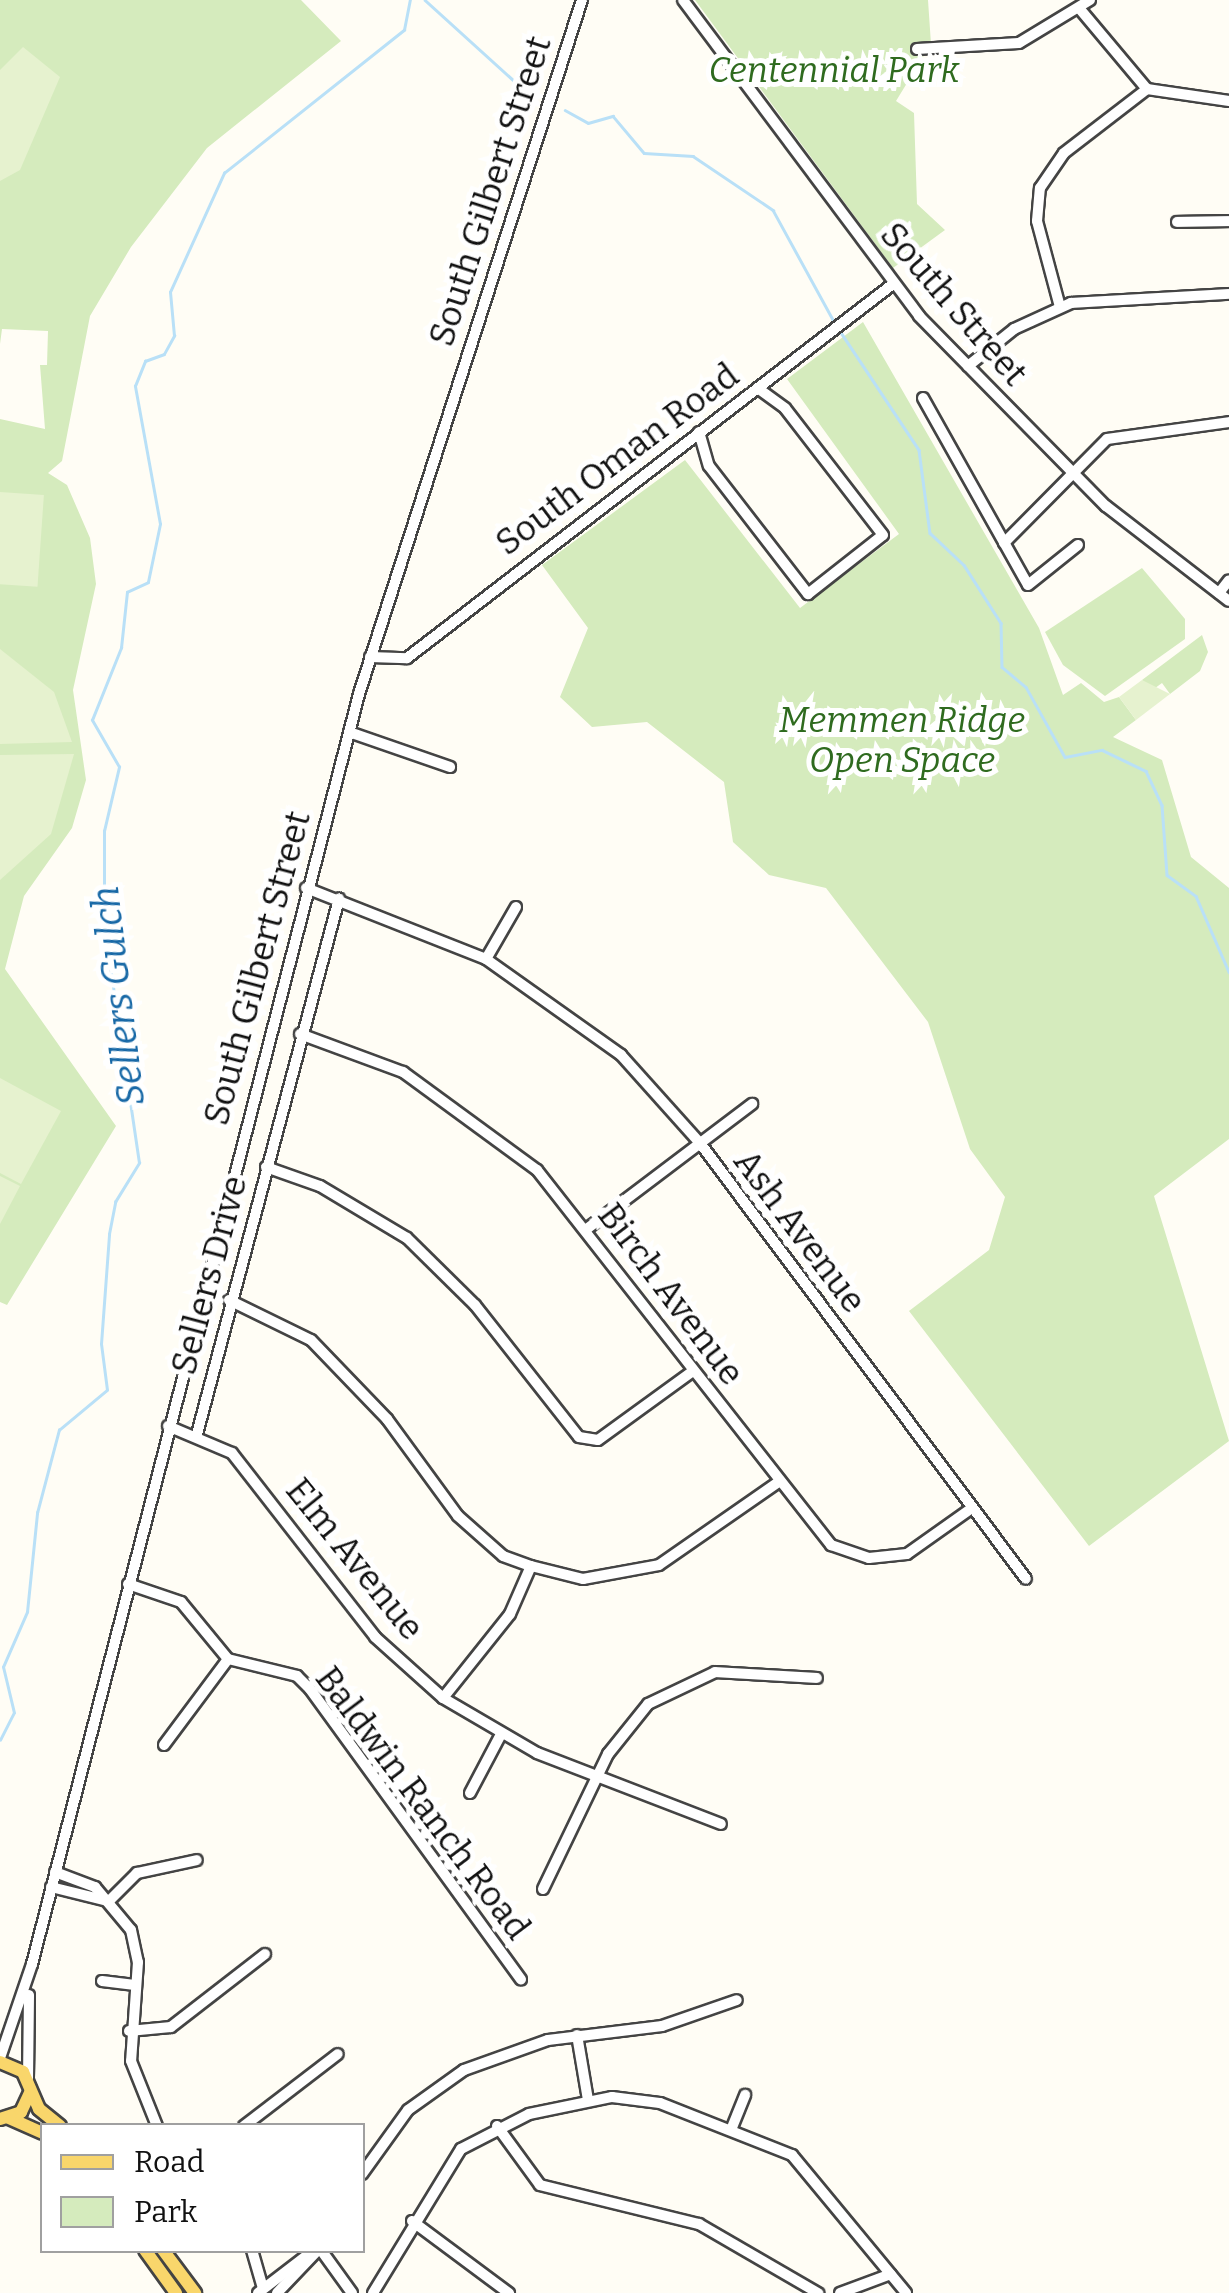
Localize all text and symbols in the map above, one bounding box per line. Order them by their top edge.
street label: South Gilbert Street [420,31,560,351]
park label: Centennial Park [709,49,959,91]
street label: South Street [872,214,1036,394]
street label: South Oman Road [487,354,747,564]
park label: Memmen Ridge Open Space [779,699,1025,781]
street label: South Gilbert Street [195,806,319,1130]
water label: Sellers Gulch [83,884,155,1108]
street label: Ash Avenue [725,1141,875,1321]
street label: Sellers Drive [162,1171,256,1379]
street label: Birch Avenue [589,1195,753,1393]
street label: Elm Avenue [277,1470,433,1648]
street label: Baldwin Ranch Road [307,1658,539,1948]
legend [40,2123,365,2253]
text: Road [134,2144,205,2180]
text: Park [134,2194,197,2230]

